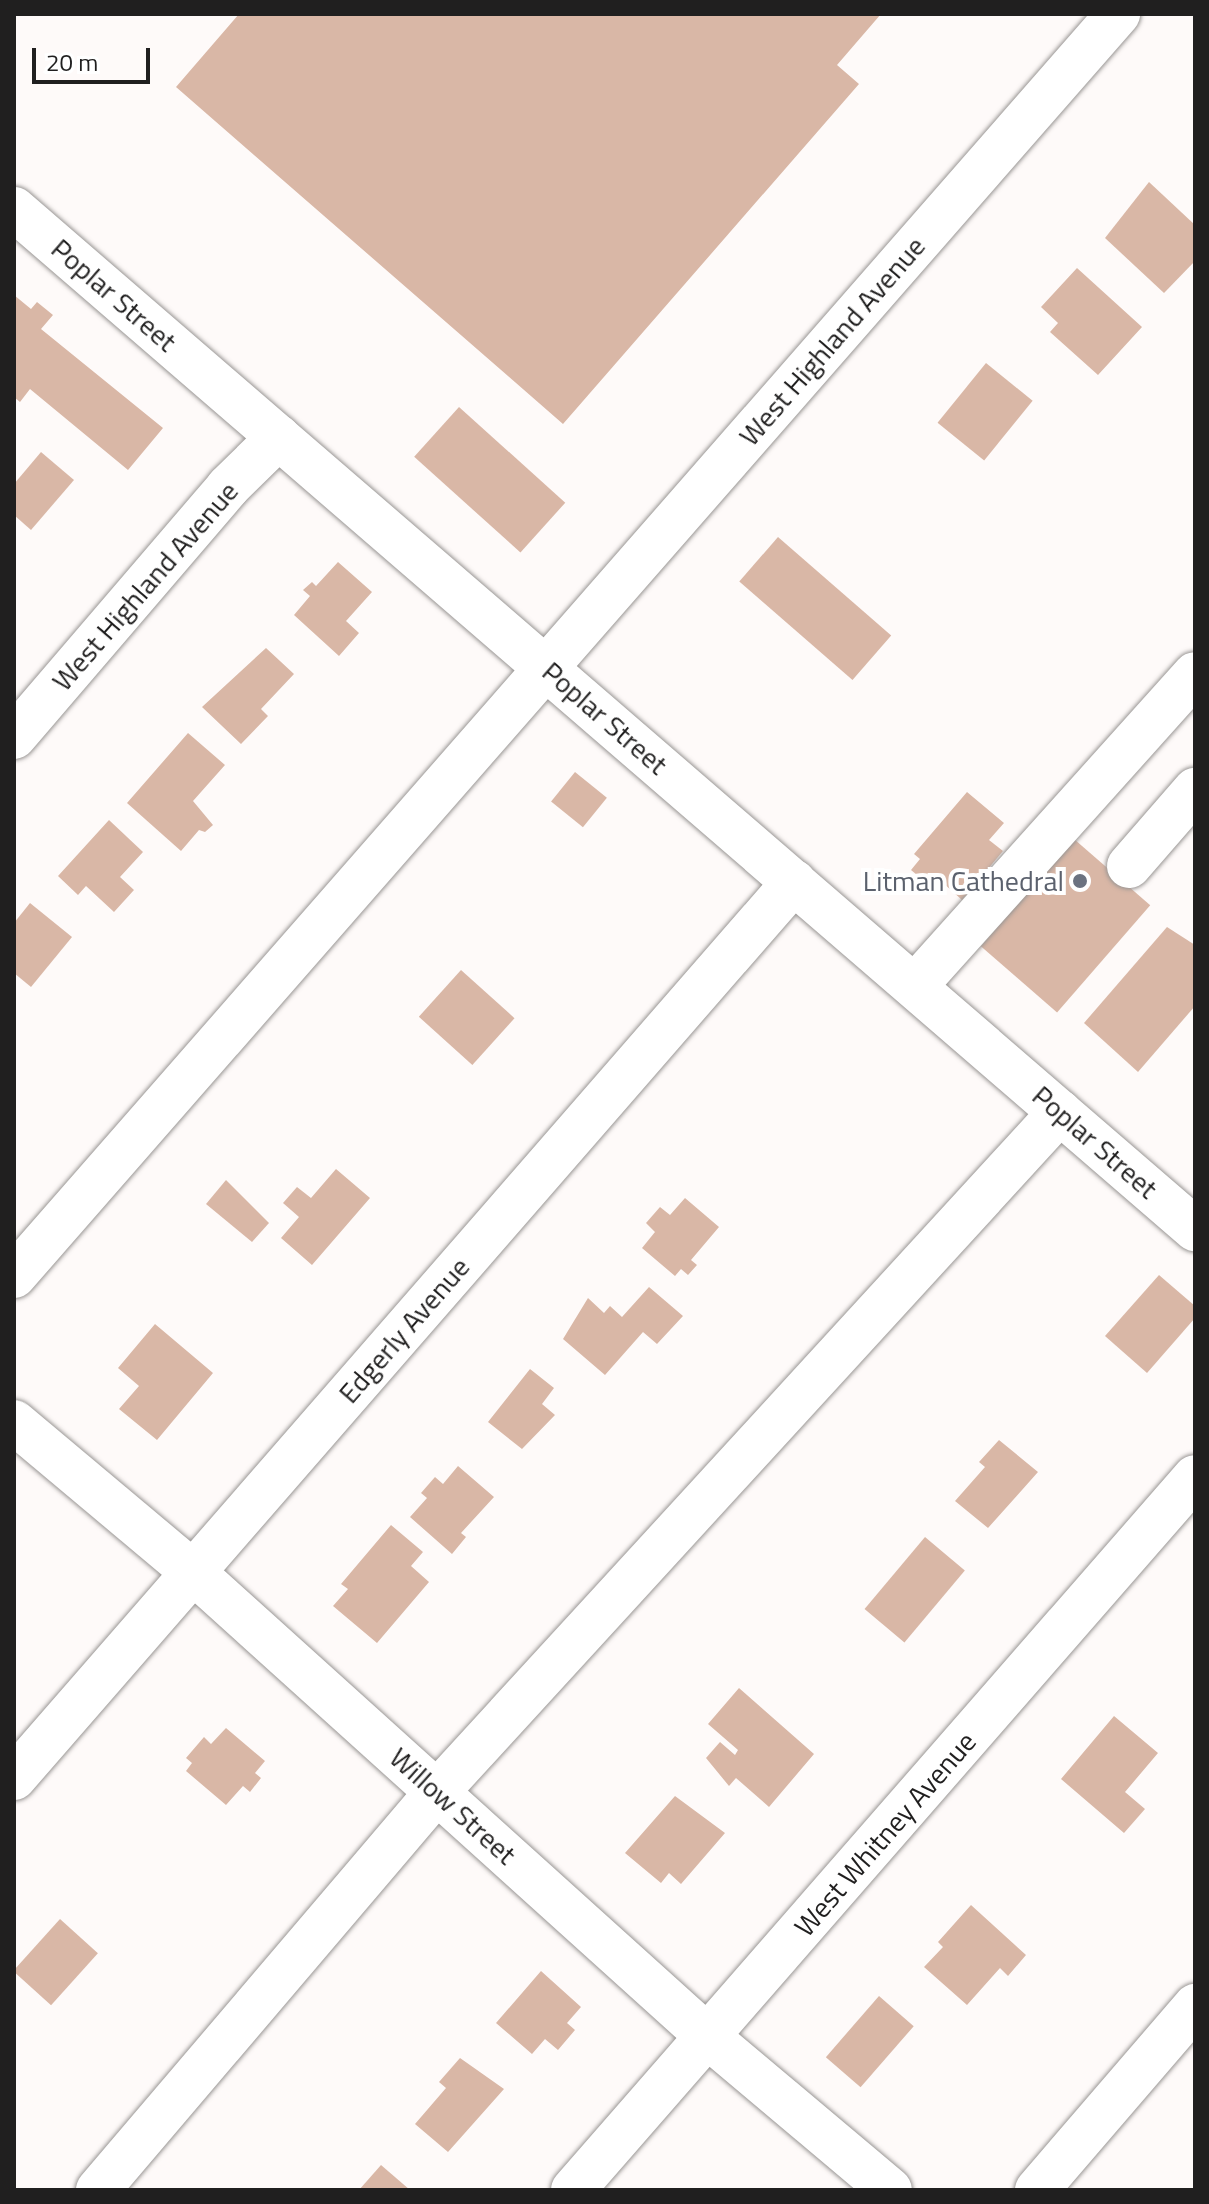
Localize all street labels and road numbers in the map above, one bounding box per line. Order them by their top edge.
street label: West Highland Avenue [732,230,932,452]
street label: Poplar Street [45,232,183,358]
street label: West Highland Avenue [45,475,245,697]
street label: Poplar Street [536,655,674,781]
street label: Poplar Street [1026,1079,1164,1205]
street label: Edgerly Avenue [332,1250,476,1410]
street label: West Whitney Avenue [787,1725,983,1943]
street label: Willow Street [383,1741,523,1871]

